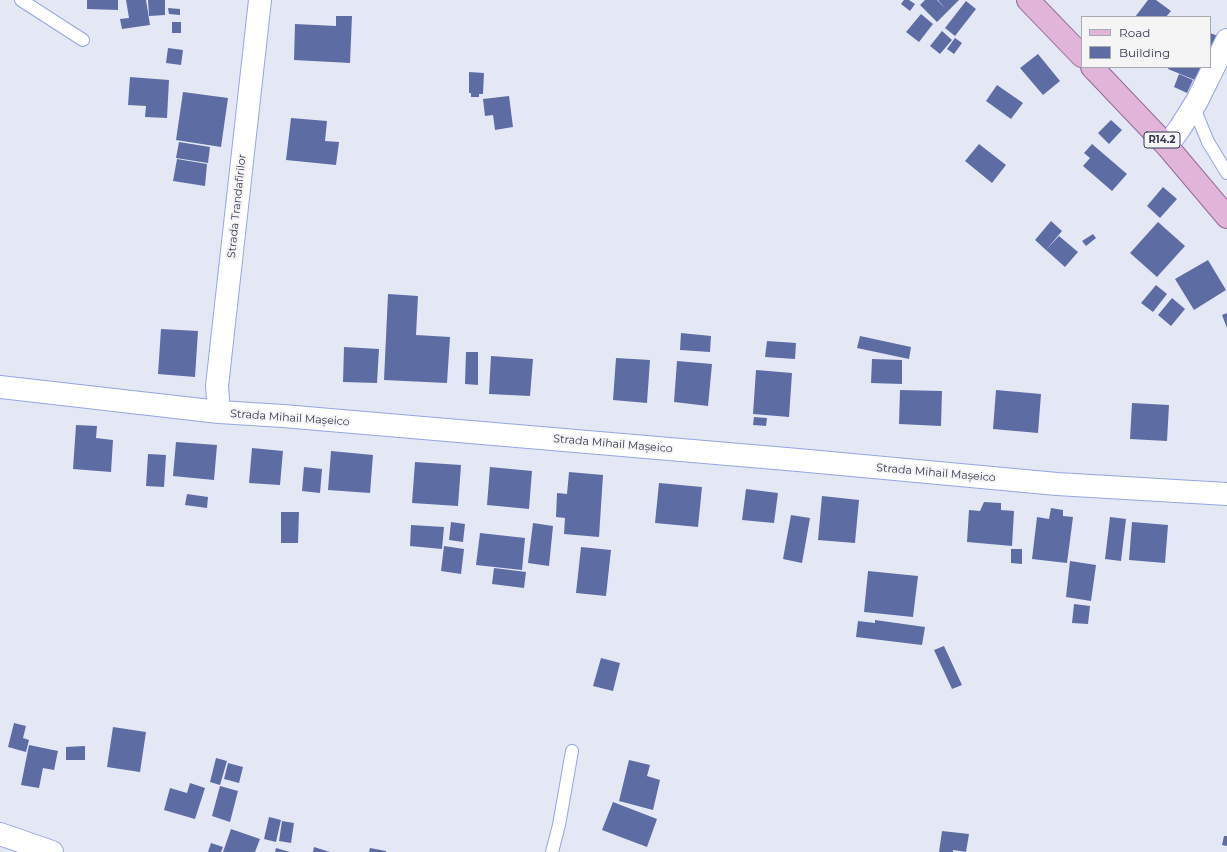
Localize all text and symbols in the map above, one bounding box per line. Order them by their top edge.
legend [1081,16,1211,68]
text: Road [1119,25,1150,40]
text: Building [1119,45,1170,60]
road number: R14.2 [1144,132,1180,148]
street label: Strada Trandafirilor [225,153,249,259]
street label: Strada Mihail Mașeico [230,407,350,429]
street label: Strada Mihail Mașeico [553,432,673,456]
street label: Strada Mihail Mașeico [876,461,996,485]

